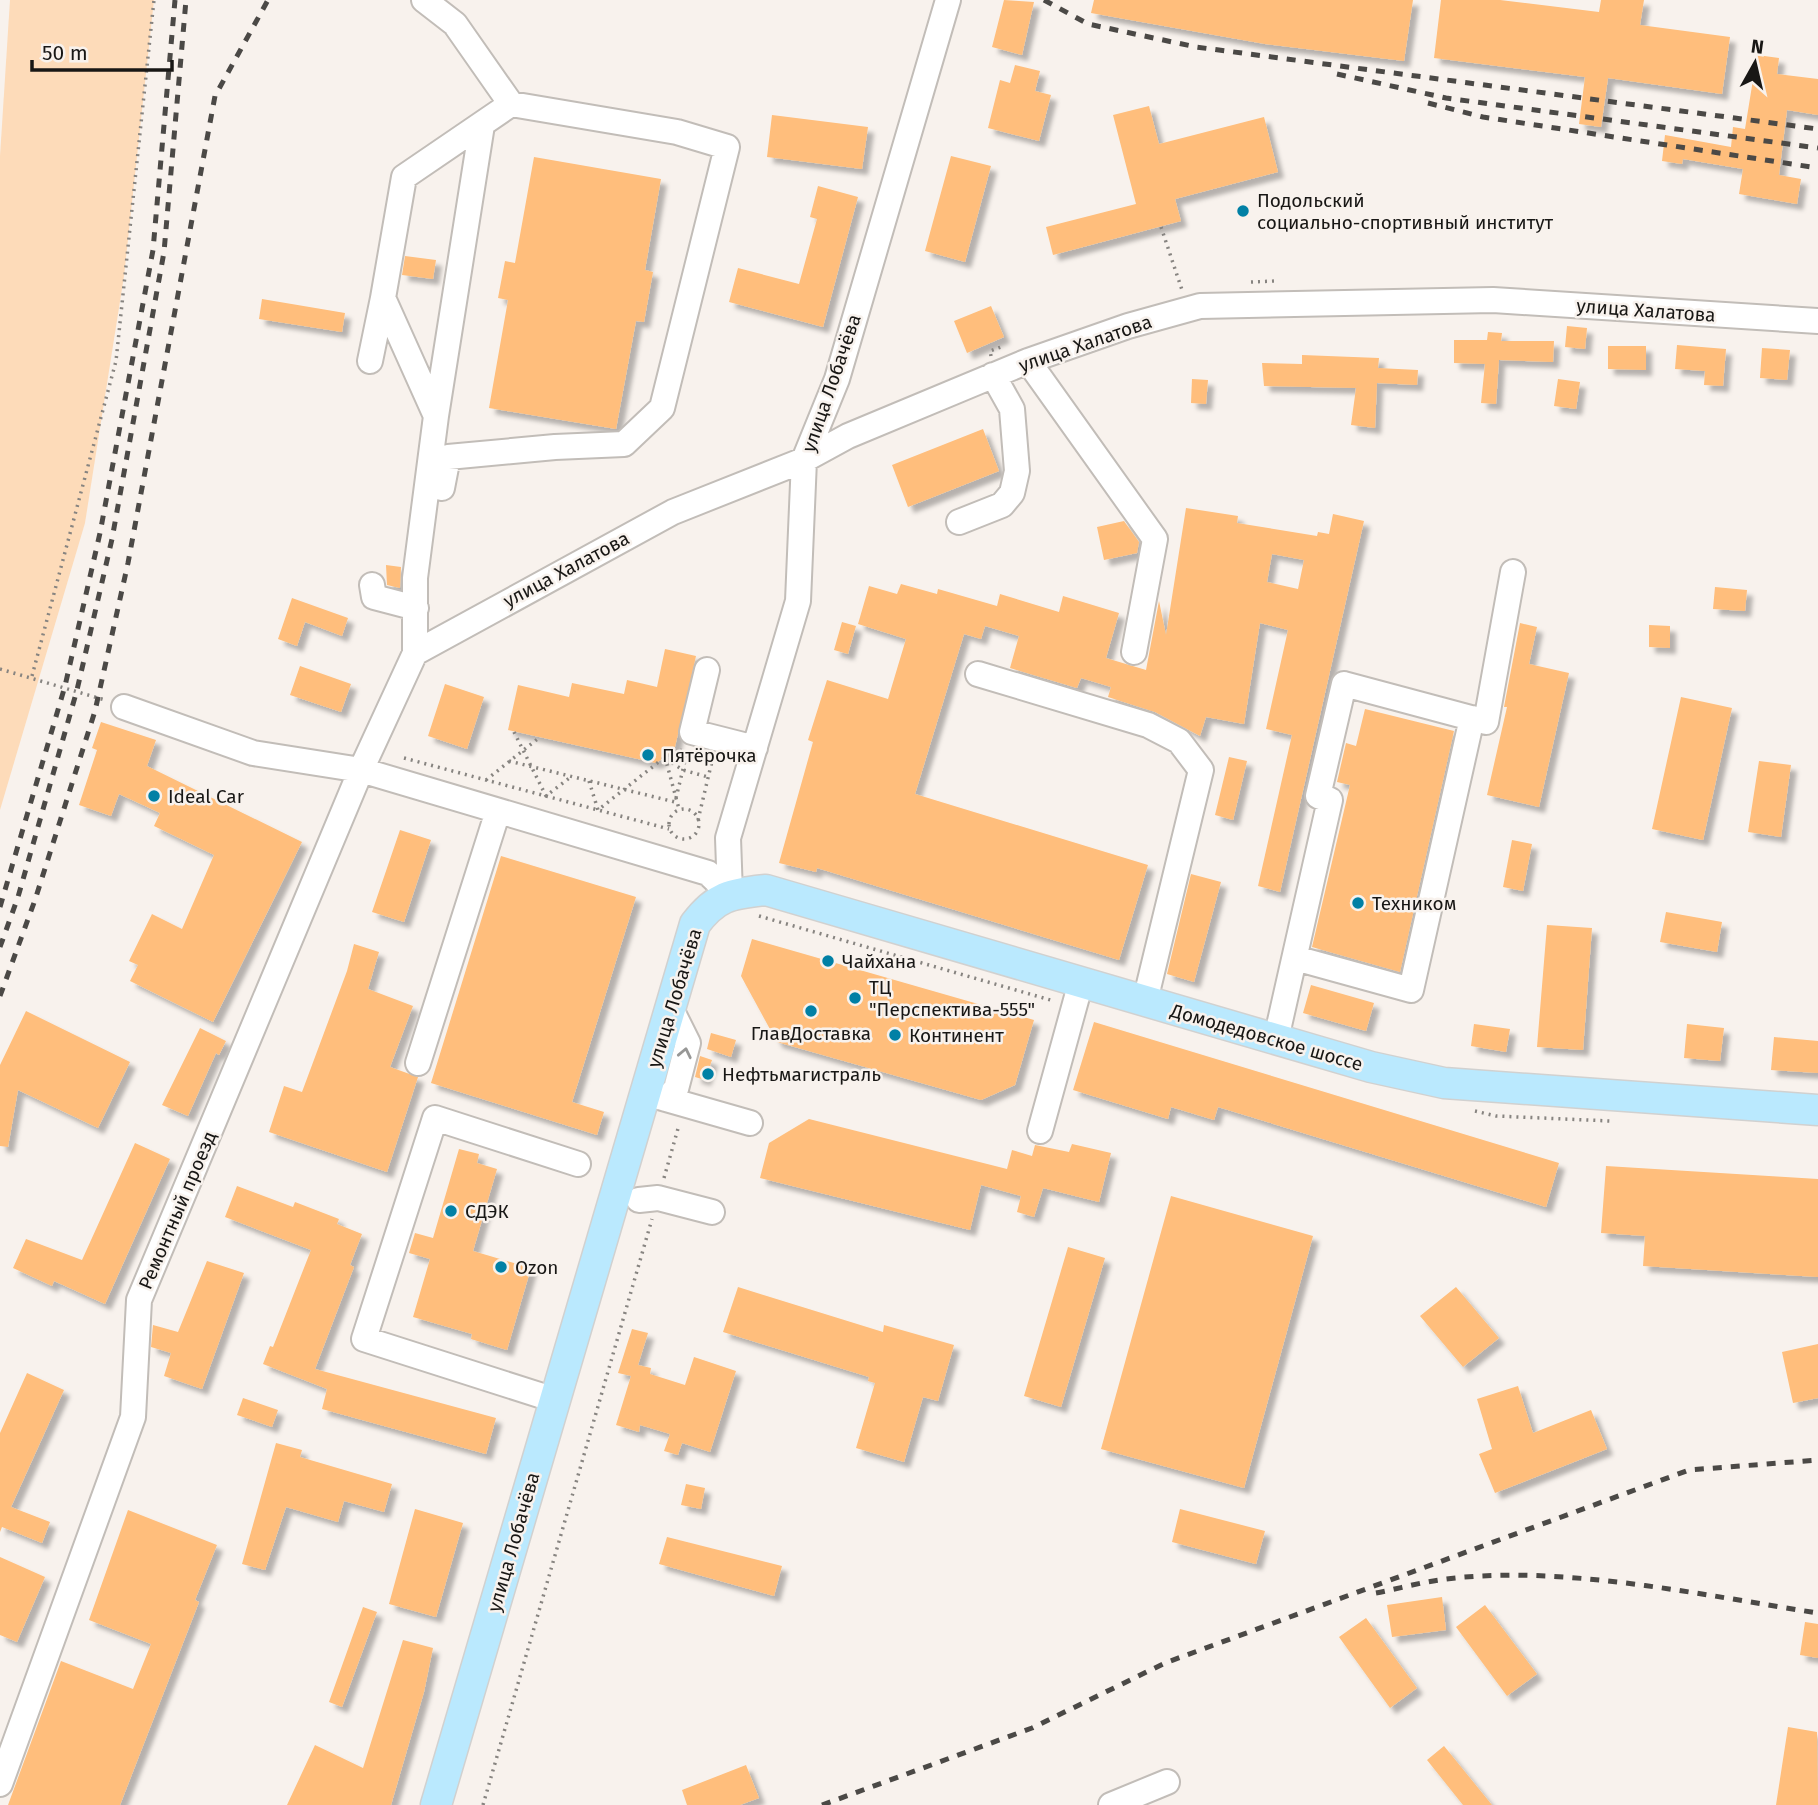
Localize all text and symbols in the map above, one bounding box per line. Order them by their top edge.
scale bar [32,28,172,72]
north arrow [1720,28,1790,98]
text: N [1749,34,1765,59]
text: 50 m [42,40,88,66]
place label: Подольский социально-спортивный институт [1257,189,1554,234]
marker: Подольский социально-спортивный институт [1235,203,1251,219]
street label: улица Халатова [1576,294,1716,327]
street label: улица Халатова [1016,310,1155,377]
street label: улица Лобачёва [797,311,866,455]
street label: улица Халатова [499,527,633,612]
place label: Пятёрочка [662,744,757,767]
marker: Пятёрочка [640,747,656,763]
place label: Ideal Car [168,785,245,808]
marker: Ideal Car [146,788,162,804]
place label: Техником [1372,892,1456,915]
marker: Техником [1350,895,1366,911]
street label: улица Лобачёва [642,926,707,1071]
place label: Чайхана [842,950,916,973]
marker: Чайхана [820,953,836,969]
place label: ТЦ "Перспектива-555" [869,976,1035,1021]
marker: ТЦ "Перспектива-555" [847,990,863,1006]
street label: Домодедовское шоссе [1167,999,1366,1076]
marker: ГлавДоставка [803,1003,819,1019]
place label: ГлавДоставка [751,1022,871,1045]
place label: Континент [909,1024,1004,1047]
marker: Континент [887,1027,903,1043]
one-way arrow [676,1048,691,1060]
place label: Нефтьмагистраль [722,1063,881,1086]
marker: Нефтьмагистраль [700,1066,716,1082]
street label: Ремонтный проезд [134,1128,221,1293]
place label: СДЭК [465,1200,509,1223]
marker: СДЭК [443,1203,459,1219]
place label: Ozon [515,1256,558,1279]
marker: Ozon [493,1259,509,1275]
street label: улица Лобачёва [483,1470,544,1615]

